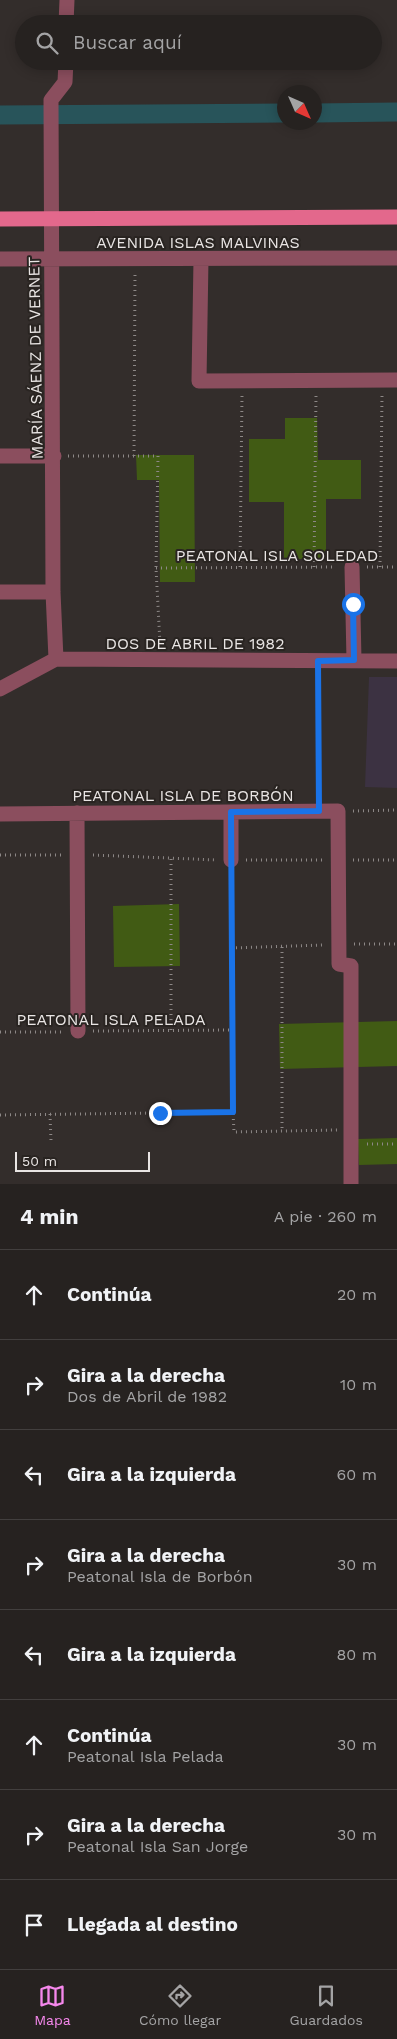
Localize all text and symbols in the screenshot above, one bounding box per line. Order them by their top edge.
search box [15,15,382,70]
icon: search [33,29,61,57]
text: Buscar aquí [73,31,182,54]
north arrow [277,85,322,130]
street label: AVENIDA ISLAS MALVINAS [96,233,300,252]
street label: MARÍA SÁENZ DE VERNET [24,256,47,459]
street label: PEATONAL ISLA SOLEDAD [176,546,378,565]
route start [342,593,365,616]
street label: DOS DE ABRIL DE 1982 [106,634,284,653]
street label: PEATONAL ISLA DE BORBÓN [72,786,294,805]
street label: PEATONAL ISLA PELADA [16,1010,206,1029]
route end [149,1102,172,1125]
scale bar [15,1149,150,1172]
text: 50 m [22,1153,57,1169]
text: 4 min [20,1204,78,1229]
text: A pie · 260 m [274,1207,377,1226]
icon: ahead [20,1281,48,1309]
text: Continúa [67,1283,151,1306]
text: 20 m [337,1285,377,1304]
text: Gira a la derecha [67,1364,225,1387]
icon: right [20,1371,48,1399]
text: 10 m [340,1375,377,1394]
text: Dos de Abril de 1982 [67,1387,227,1406]
icon: left [20,1461,48,1489]
text: Gira a la izquierda [67,1463,236,1486]
text: 60 m [337,1465,377,1484]
text: Gira a la derecha [67,1544,225,1567]
icon: right [20,1551,48,1579]
text: 30 m [337,1555,377,1574]
text: Peatonal Isla de Borbón [67,1567,253,1586]
icon: left [20,1641,48,1669]
text: Gira a la izquierda [67,1643,236,1666]
text: 80 m [336,1645,377,1664]
text: Continúa [67,1724,151,1747]
icon: ahead [20,1731,48,1759]
text: 30 m [337,1735,377,1754]
text: Peatonal Isla Pelada [67,1747,224,1766]
text: Gira a la derecha [67,1814,225,1837]
icon: right [20,1821,48,1849]
text: 30 m [337,1825,377,1844]
text: Peatonal Isla San Jorge [67,1837,248,1856]
icon: arrive [20,1911,48,1939]
text: Llegada al destino [67,1913,238,1936]
tab: Mapa [34,1982,71,2028]
tab: Cómo llegar [139,1982,221,2028]
tab: Guardados [289,1982,363,2028]

